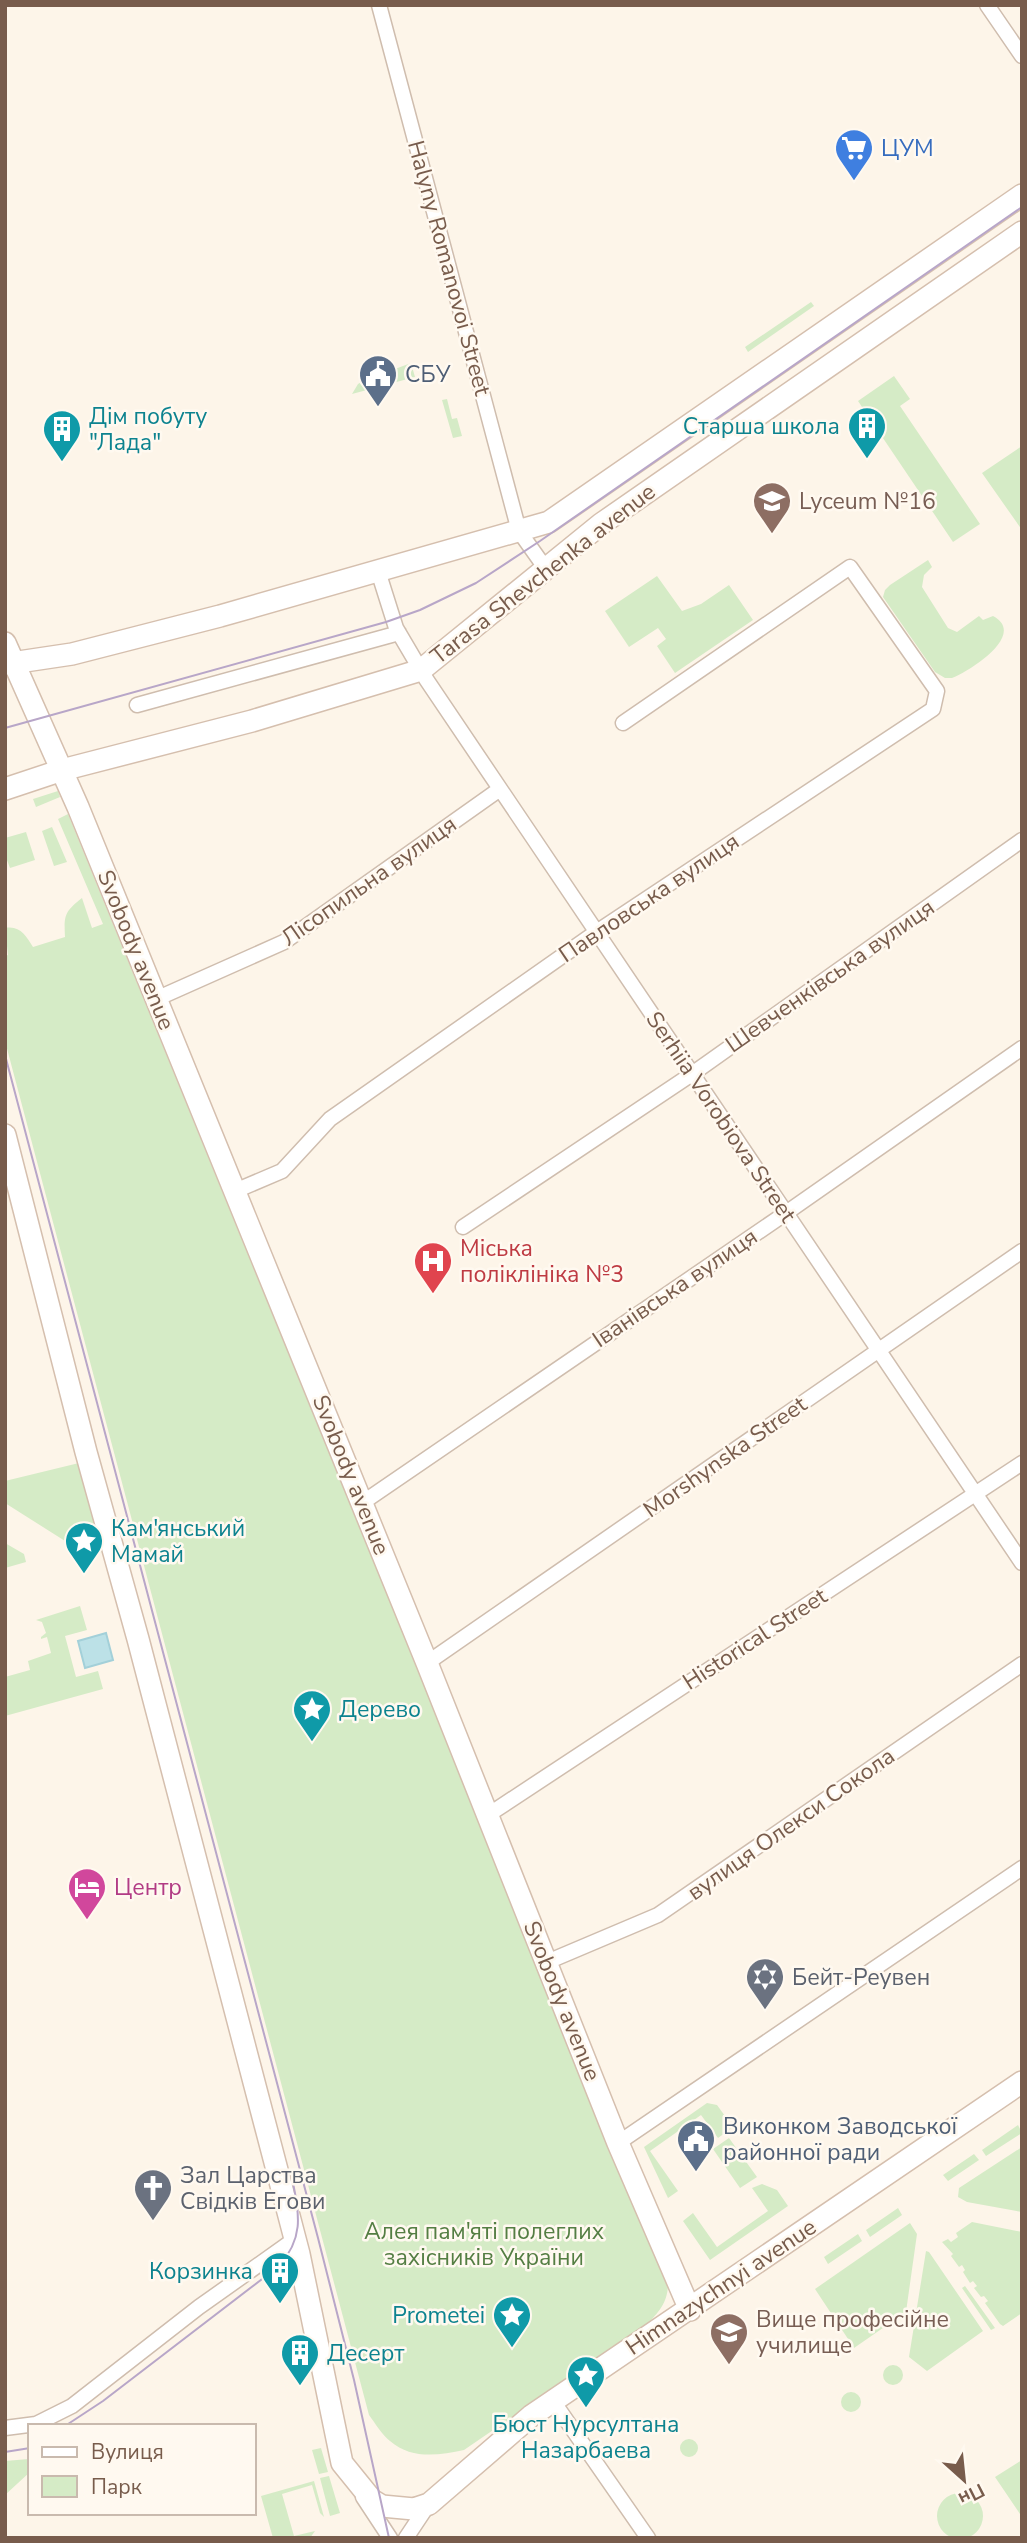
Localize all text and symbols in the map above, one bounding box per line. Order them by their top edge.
supermarket icon: ЦУМ [833,127,875,182]
place label: ЦУМ [881,133,934,164]
street label: Halyny Romanovoi Street [400,137,498,400]
public building icon: СБУ [357,353,399,408]
place label: СБУ [405,359,451,390]
place label: Дім побуту "Лада" [89,401,207,458]
building icon: Старша школа [846,405,888,460]
building icon: Дім побуту "Лада" [41,408,83,463]
place label: Старша школа [683,411,840,442]
street label: Tarasa Shevchenka avenue [424,476,662,672]
school or university icon: Lyceum №16 [751,480,793,535]
place label: Lyceum №16 [799,486,936,517]
street label: Лісопильна вулиця [275,809,463,953]
street label: Павловська вулиця [553,826,745,970]
street label: Svobody avenue [90,865,182,1035]
street label: Шевченківська вулиця [719,892,941,1060]
street label: Serhiia Vorobiova Street [639,1005,804,1229]
street label: Іванівська вулиця [586,1221,764,1355]
place label: Міська поліклініка №3 [460,1233,624,1290]
hospital icon: Міська поліклініка №3 [412,1240,454,1295]
street label: Morshynska Street [637,1388,814,1525]
street label: Svobody avenue [305,1390,397,1560]
place label: Кам'янський Мамай [111,1513,245,1570]
place icon: Кам'янський Мамай [63,1520,105,1575]
street label: Historical Street [677,1580,834,1697]
place icon: Дерево [291,1688,333,1743]
place label: Дерево [339,1694,421,1725]
street label: вулиця Олекси Сокола [681,1741,901,1907]
hotel icon: Центр [66,1866,108,1921]
place label: Центр [114,1872,182,1903]
street label: Svobody avenue [516,1916,608,2086]
synagogue icon: Бейт-Реувен [744,1956,786,2011]
place label: Бейт-Реувен [792,1962,930,1993]
place label: Виконком Заводської районної ради [723,2111,957,2168]
public building icon: Виконком Заводської районної ради [675,2118,717,2173]
place label: Зал Царства Свiдкiв Егови [180,2160,325,2217]
church icon: Зал Царства Свiдкiв Егови [132,2167,174,2222]
street label: Himnazychnyi avenue [620,2212,822,2362]
park label: Алея пам'яті полеглих захісників України [364,2216,604,2273]
building icon: Корзинка [259,2250,301,2305]
place label: Корзинка [149,2256,253,2287]
place icon: Prometei [491,2294,533,2349]
place label: Prometei [392,2300,485,2331]
place label: Вище професійне училище [756,2304,949,2361]
school or university icon: Вище професійне училище [708,2311,750,2366]
building icon: Десерт [279,2332,321,2387]
place label: Десерт [327,2338,405,2369]
place icon: Бюст Нурсултана Назарбаева [565,2354,607,2409]
place label: Бюст Нурсултана Назарбаева [492,2409,680,2466]
legend [28,2424,256,2515]
text: Вулиця [91,2438,164,2466]
north arrow [929,2445,999,2515]
text: Парк [91,2473,143,2501]
text: Пн [954,2477,989,2512]

